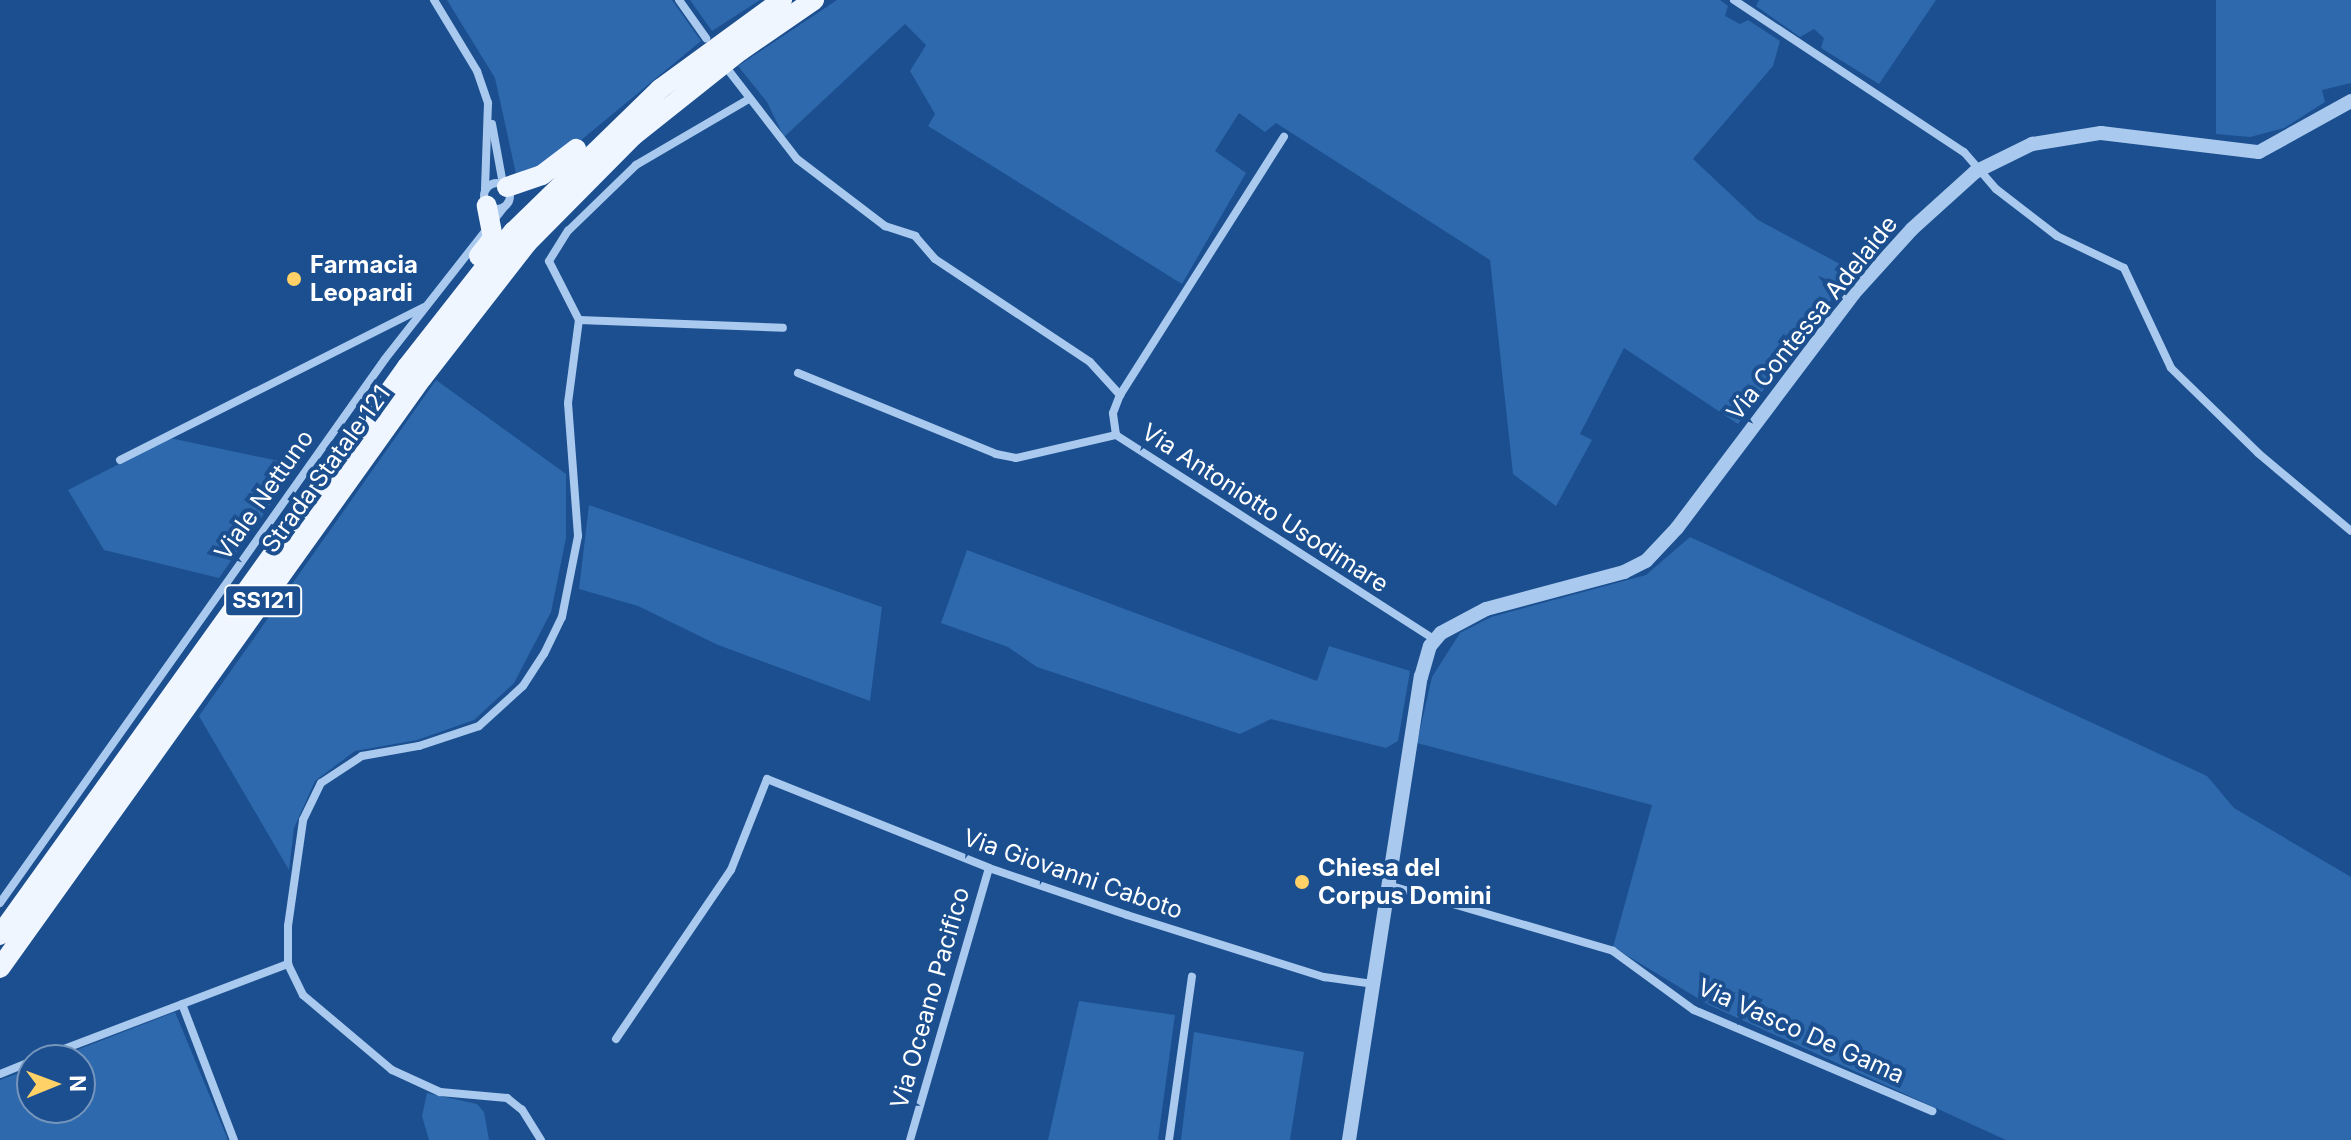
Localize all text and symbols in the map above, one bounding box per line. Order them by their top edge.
street label: Via Contessa Adelaide [1721,210,1903,426]
place label: Farmacia Leopardi [310,251,418,307]
marker: Farmacia Leopardi [285,270,303,288]
street label: Strada Statale 121 [256,380,396,558]
street label: Via Antoniotto Usodimare [1136,417,1394,599]
street label: Viale Nettuno [209,424,319,566]
road number: SS121 [223,583,303,619]
street label: Via Giovanni Caboto [960,823,1186,925]
place label: Chiesa del Corpus Domini [1318,854,1492,910]
marker: Chiesa del Corpus Domini [1293,873,1311,891]
street label: Via Oceano Pacifico [885,884,975,1112]
street label: Via Vasco De Gama [1693,973,1909,1089]
north arrow [16,1044,96,1124]
text: N [65,1075,91,1092]

